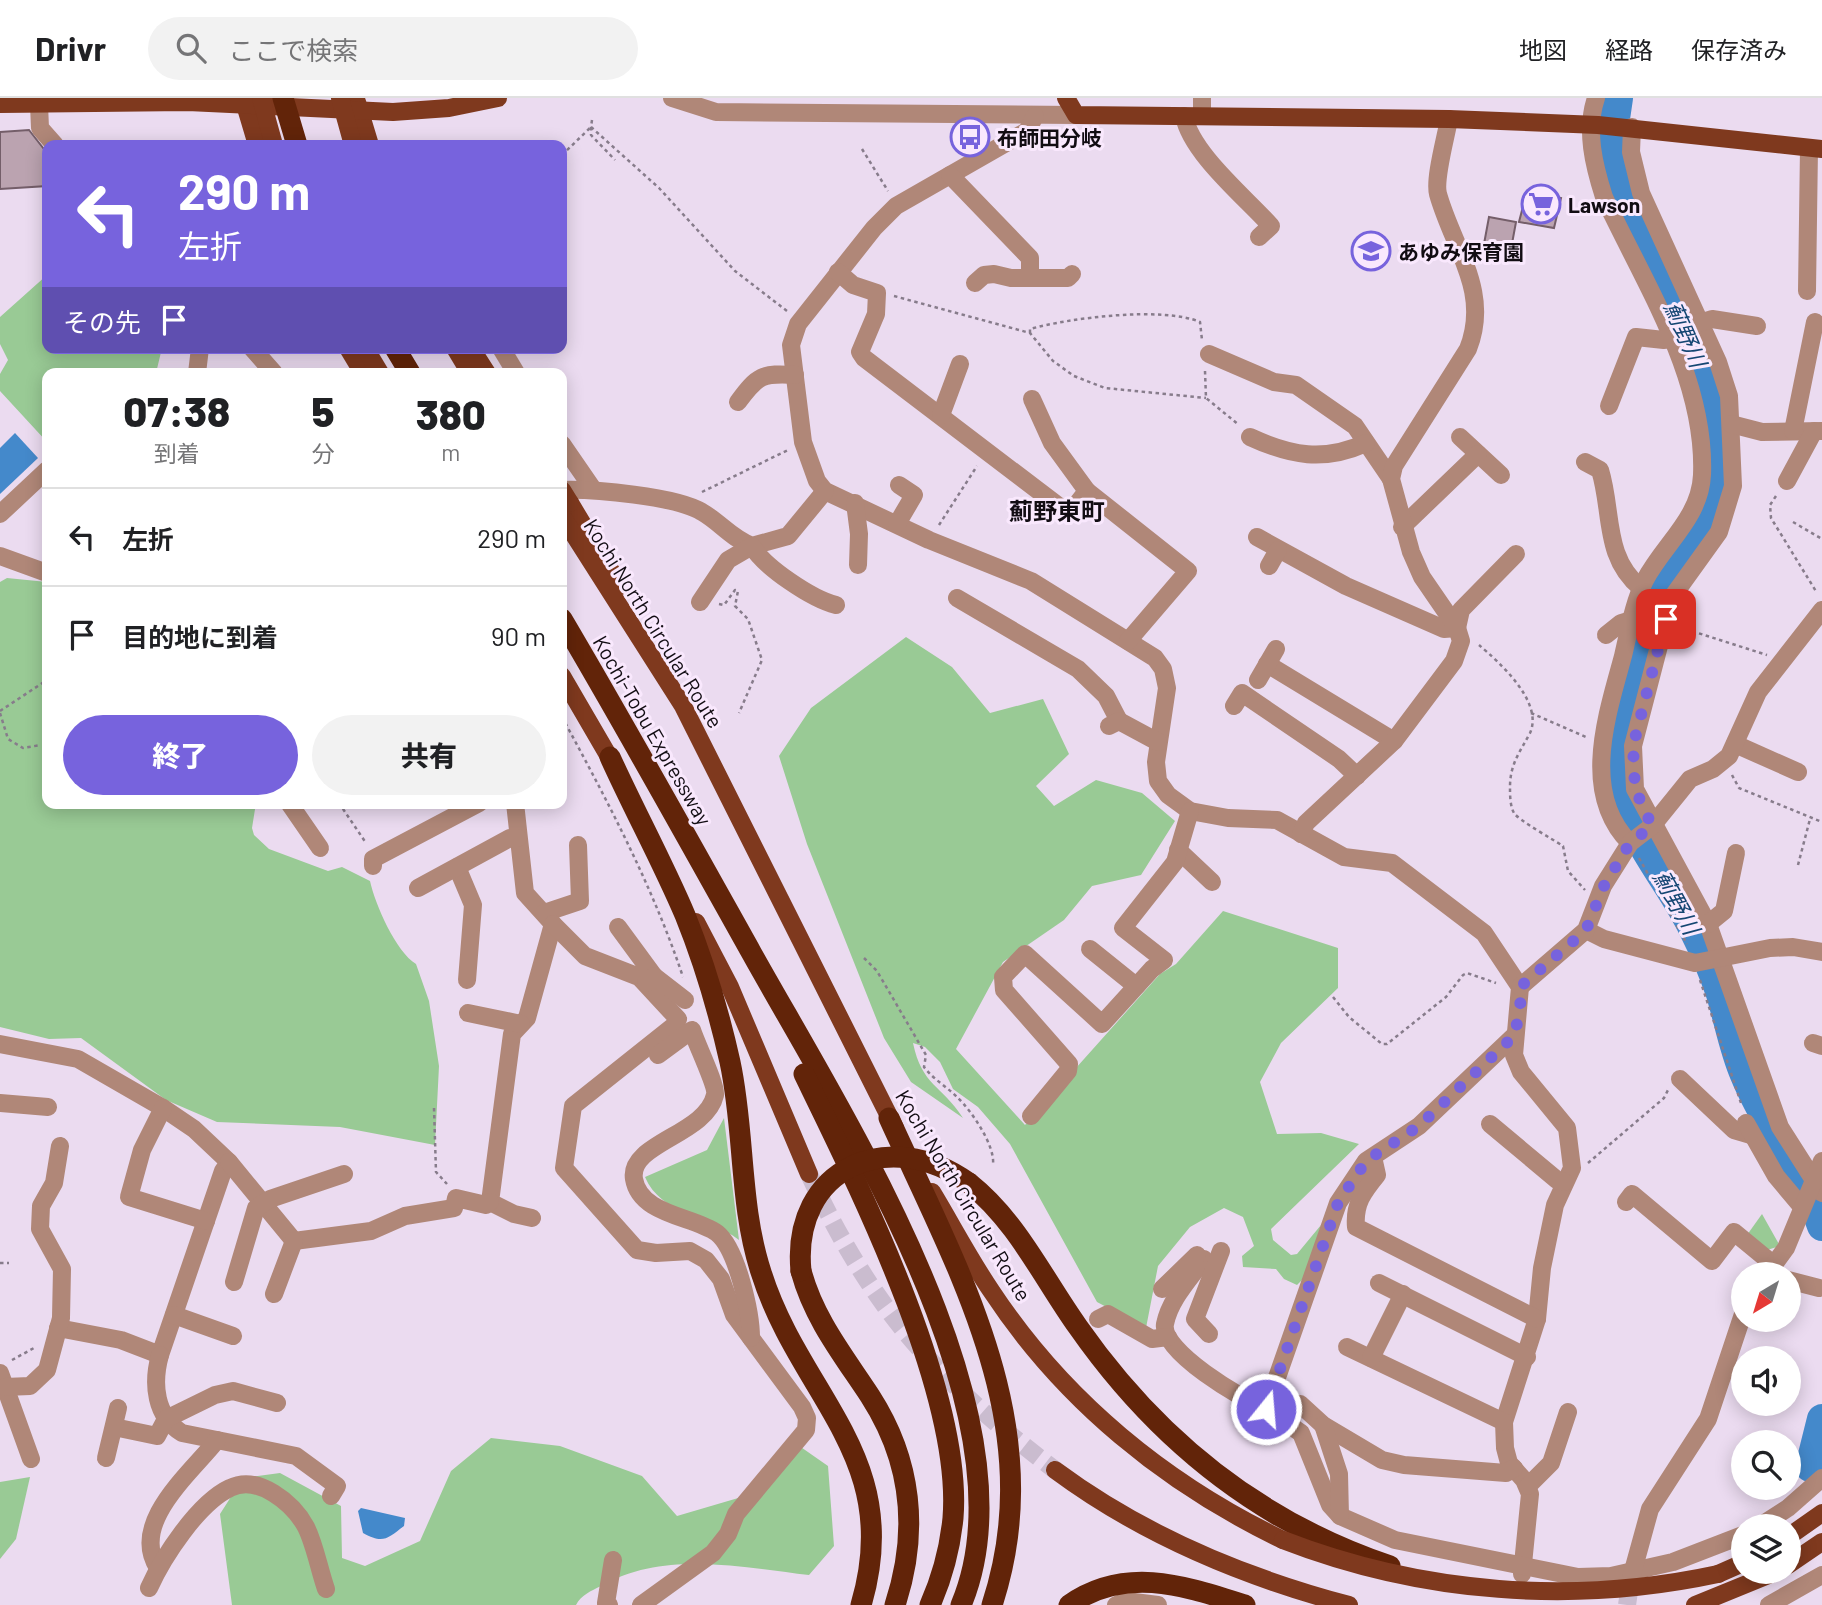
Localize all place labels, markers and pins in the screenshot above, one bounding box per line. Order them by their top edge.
bus stop icon: 布師田分岐 [949,116,991,158]
place label: 布師田分岐 [997,125,1102,150]
supermarket icon: Lawson [1520,183,1562,225]
place label: Lawson [1568,192,1640,217]
school or university icon: あゆみ保育園 [1350,230,1392,272]
place label: あゆみ保育園 [1398,239,1524,264]
pin [1636,589,1696,649]

